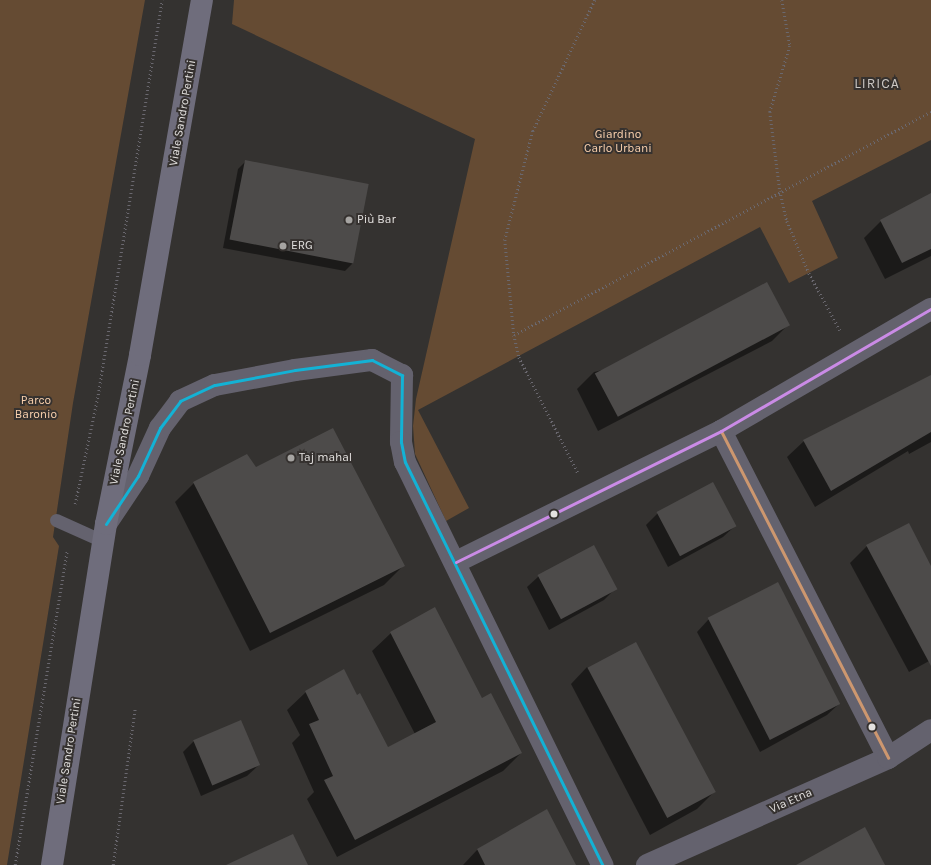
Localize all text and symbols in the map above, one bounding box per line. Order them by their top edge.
street label: Viale Sandro Pertini [167,59,199,167]
district label: LIRICA [854,76,900,92]
park label: Giardino Carlo Urbani [584,128,652,156]
place label: Più Bar [357,213,396,227]
marker: Più Bar [344,215,354,225]
place label: ERG [291,239,313,253]
marker: ERG [278,241,288,251]
street label: Viale Sandro Pertini [107,378,143,486]
park label: Parco Baronio [15,394,57,422]
place label: Taj mahal [299,451,352,465]
marker: Taj mahal [286,453,296,463]
unlabelled marker [549,509,559,519]
street label: Viale Sandro Pertini [53,697,85,805]
unlabelled marker [867,722,877,732]
street label: Via Etna [768,785,814,817]

